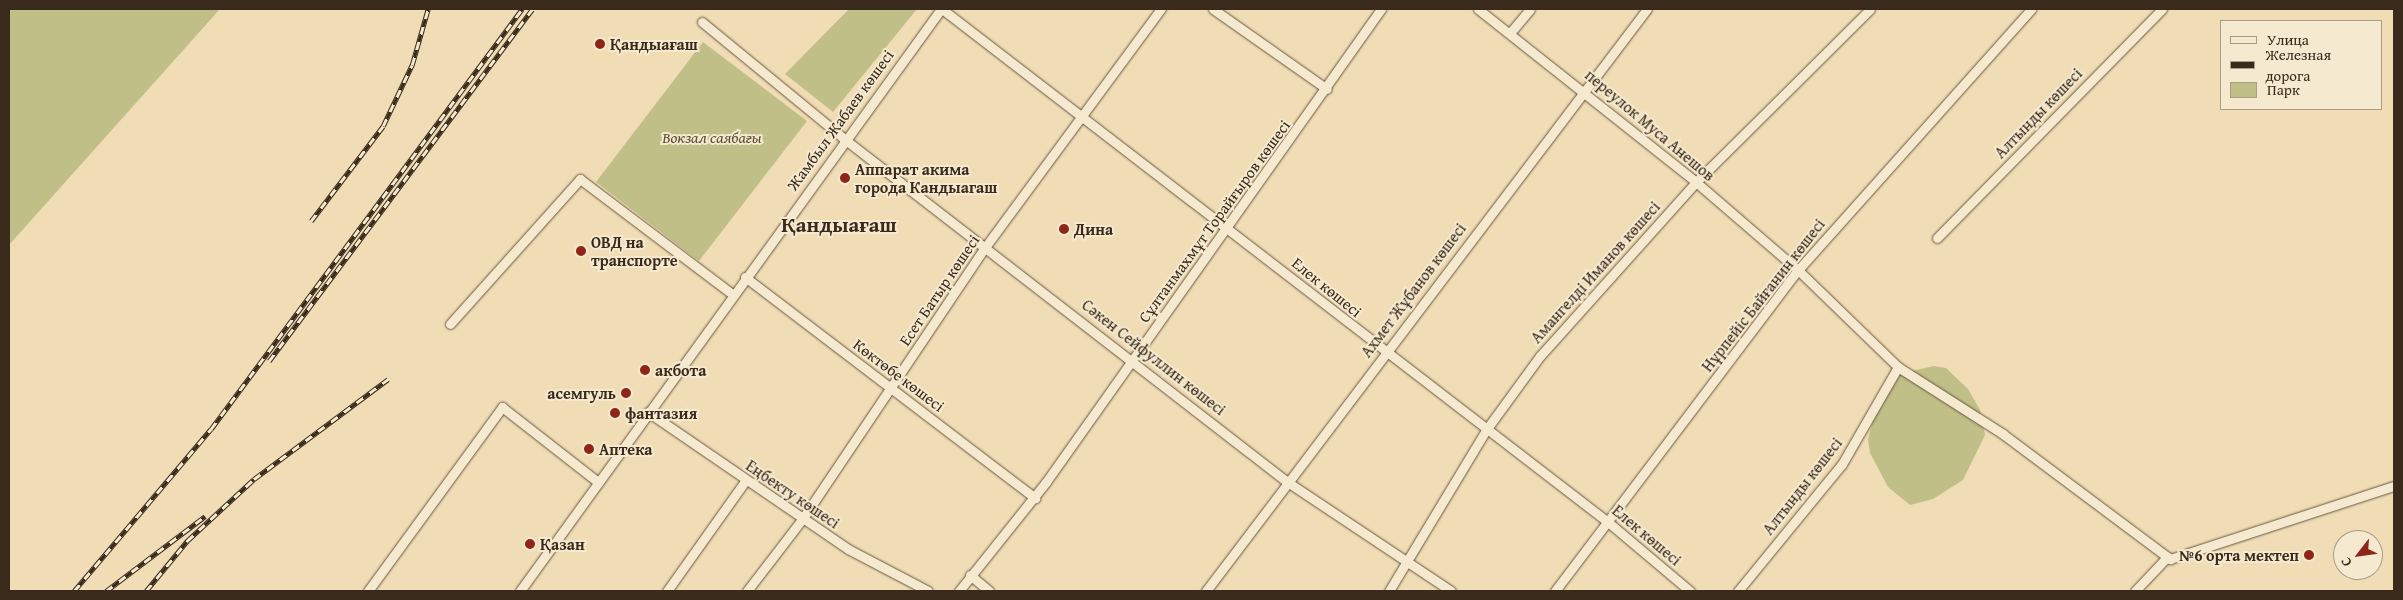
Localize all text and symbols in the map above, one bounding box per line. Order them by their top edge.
legend [2220,20,2383,110]
text: Улица [2267,29,2309,50]
place label: Қандыағаш [610,34,698,54]
marker: Қандыағаш [594,38,606,50]
text: Железная дорога [2265,44,2331,86]
street label: Жамбыл Жабаев көшесі [783,46,897,194]
street label: Алтынды көшесі [1990,64,2086,162]
street label: переулок Муса Анешов [1581,65,1719,185]
text: Парк [2267,79,2300,100]
street label: Сұлтанмахмұт Торайғыров көшесі [1134,116,1294,326]
park label: Вокзал саябағы [662,127,762,147]
place label: Аппарат акима города Кандыагаш [855,159,997,197]
marker: Аппарат акима города Кандыагаш [839,172,851,184]
street label: Амангелді Иманов көшесі [1526,197,1664,347]
district label: Қандыағаш [781,212,897,238]
street label: Нұрпейіс Байғанин көшесі [1697,215,1829,375]
place label: Дина [1074,219,1113,239]
street label: Ахмет Жұбанов көшесі [1356,219,1470,361]
marker: Дина [1058,223,1070,235]
street label: Есет Батыр көшесі [895,231,983,349]
place label: ОВД на транспорте [591,232,678,270]
marker: ОВД на транспорте [575,245,587,257]
street label: Елек көшесі [1288,253,1366,321]
street label: Сәкен Сейфуллин көшесі [1078,295,1230,419]
street label: Көктөбе көшесі [850,334,948,416]
place label: акбота [655,360,706,380]
marker: акбота [639,364,651,376]
place label: асемгуль [547,383,616,403]
marker: асемгуль [620,387,632,399]
place label: фантазия [625,403,697,423]
marker: фантазия [609,407,621,419]
street label: Алтынды көшесі [1758,434,1846,538]
place label: Аптека [599,439,653,459]
marker: Аптека [583,443,595,455]
street label: Еңбекту көшесі [743,456,843,532]
street label: Елек көшесі [1609,501,1685,569]
north arrow [2333,530,2383,580]
place label: Қазан [540,534,585,554]
marker: Қазан [524,538,536,550]
place label: №6 орта мектеп [2179,545,2299,565]
marker: №6 орта мектеп [2303,549,2315,561]
text: С [2335,554,2357,570]

